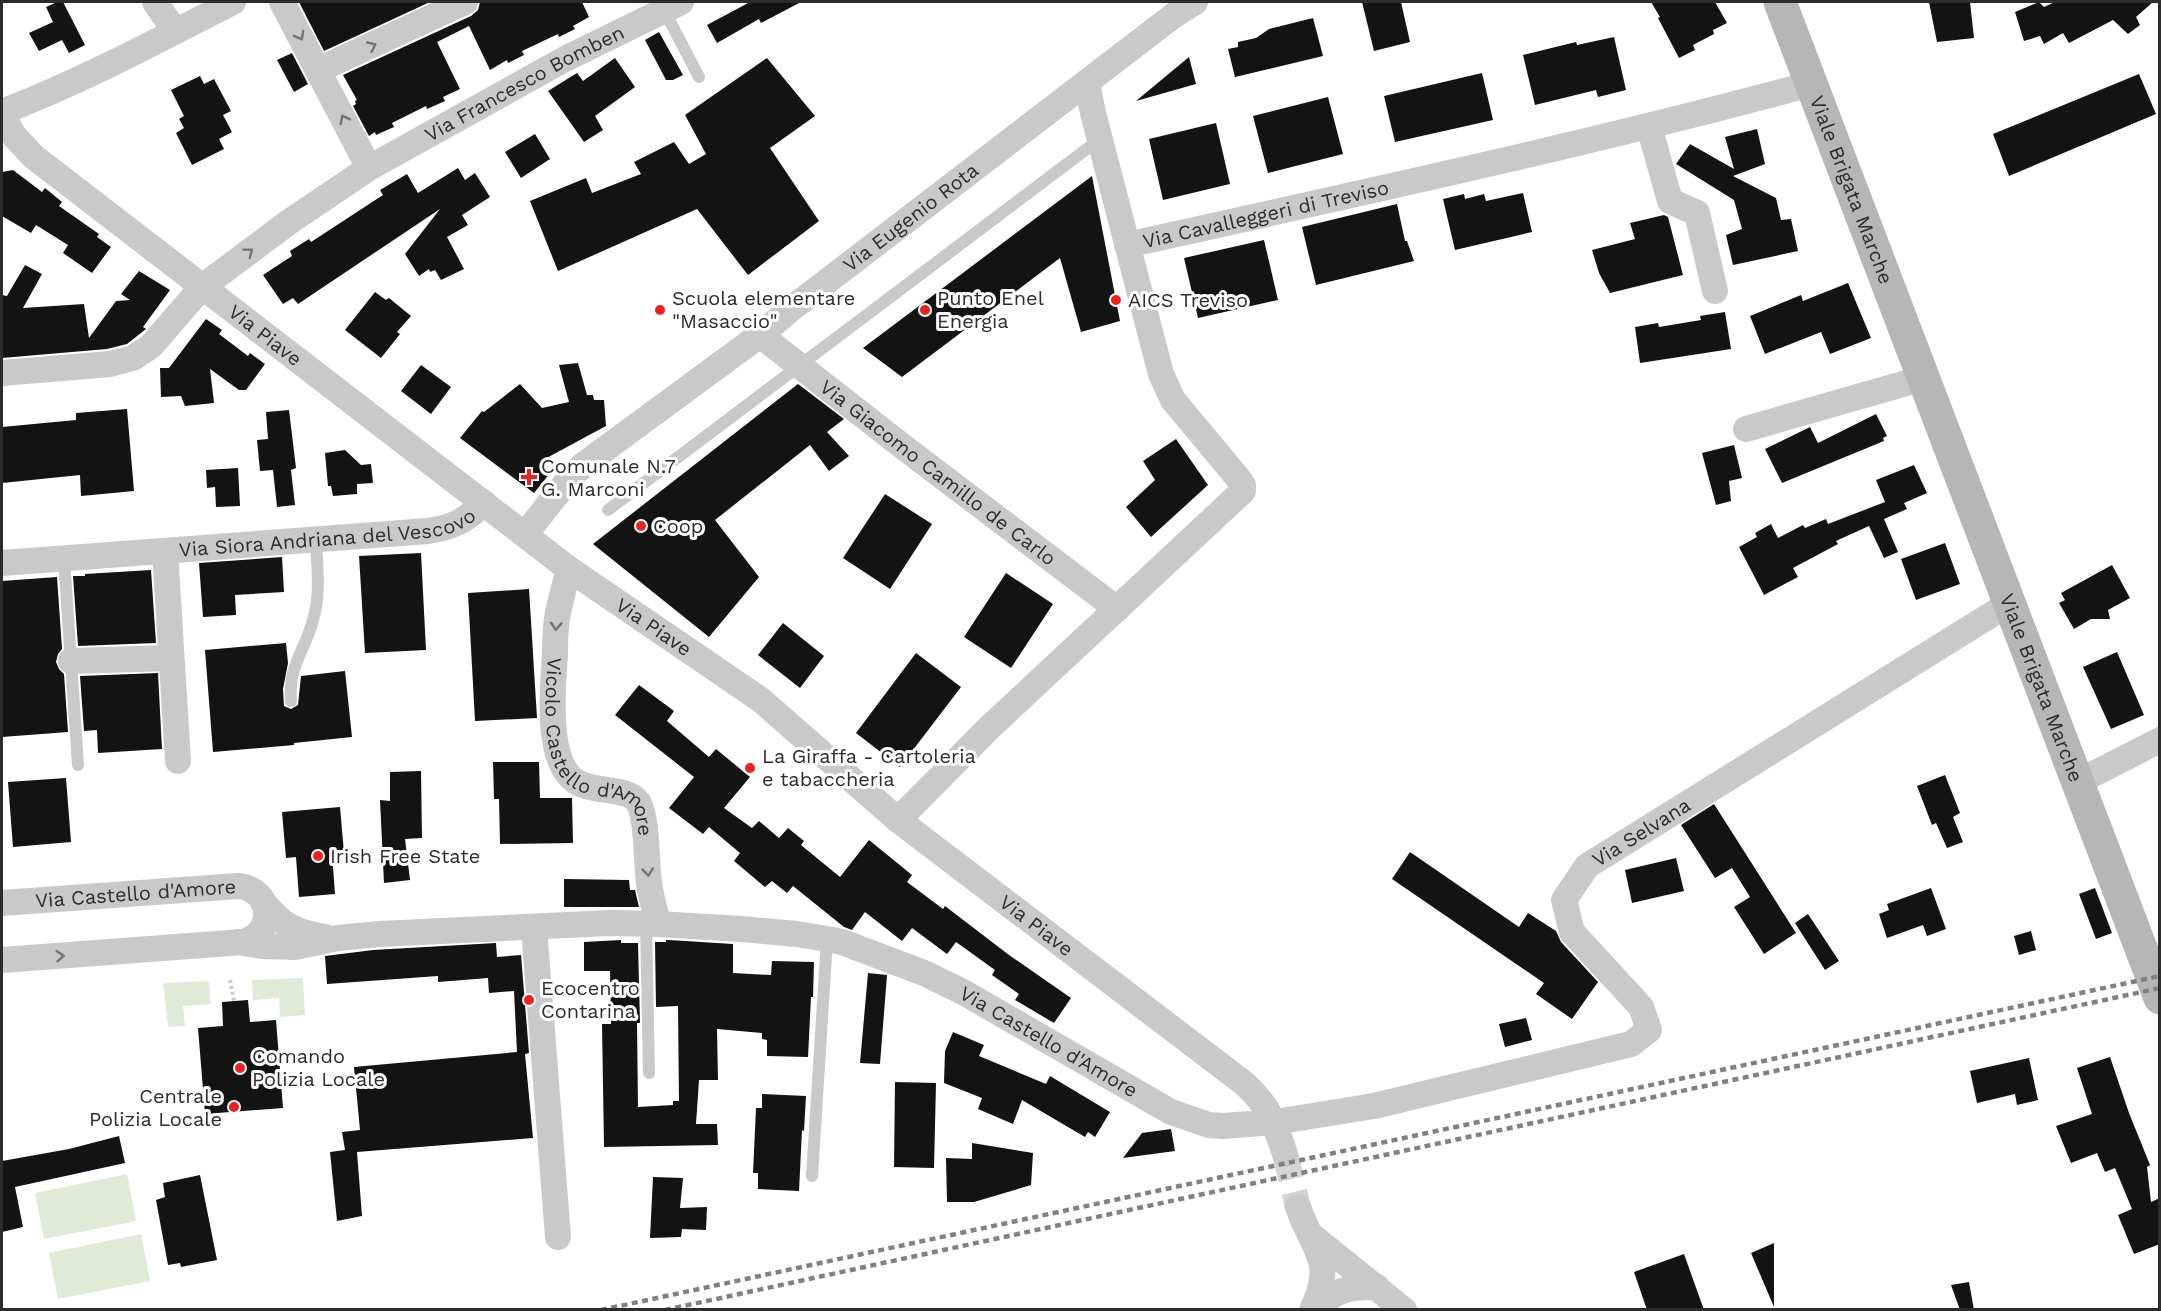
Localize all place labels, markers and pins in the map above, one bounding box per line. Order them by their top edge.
place label: Scuola elementare "Masaccio" [672,286,855,333]
place label: Punto Enel Energia [937,286,1044,333]
place label: AICS Treviso [1128,288,1248,312]
marker: AICS Treviso [1109,293,1123,307]
marker: Scuola elementare "Masaccio" [653,303,667,317]
marker: Punto Enel Energia [918,303,932,317]
place label: Comunale N.7 G. Marconi [541,454,676,501]
marker: Comunale N.7 G. Marconi [522,470,536,484]
place label: Coop [653,514,703,538]
marker: Coop [634,519,648,533]
place label: La Giraffa - Cartoleria e tabaccheria [762,744,976,791]
marker: La Giraffa - Cartoleria e tabaccheria [743,761,757,775]
place label: Irish Free State [330,844,480,868]
marker: Irish Free State [311,849,325,863]
place label: Ecocentro Contarina [541,976,640,1023]
marker: Ecocentro Contarina [522,993,536,1007]
place label: Comando Polizia Locale [252,1044,385,1091]
marker: Comando Polizia Locale [233,1061,247,1075]
place label: Centrale Polizia Locale [89,1084,222,1131]
marker: Centrale Polizia Locale [227,1100,241,1114]

